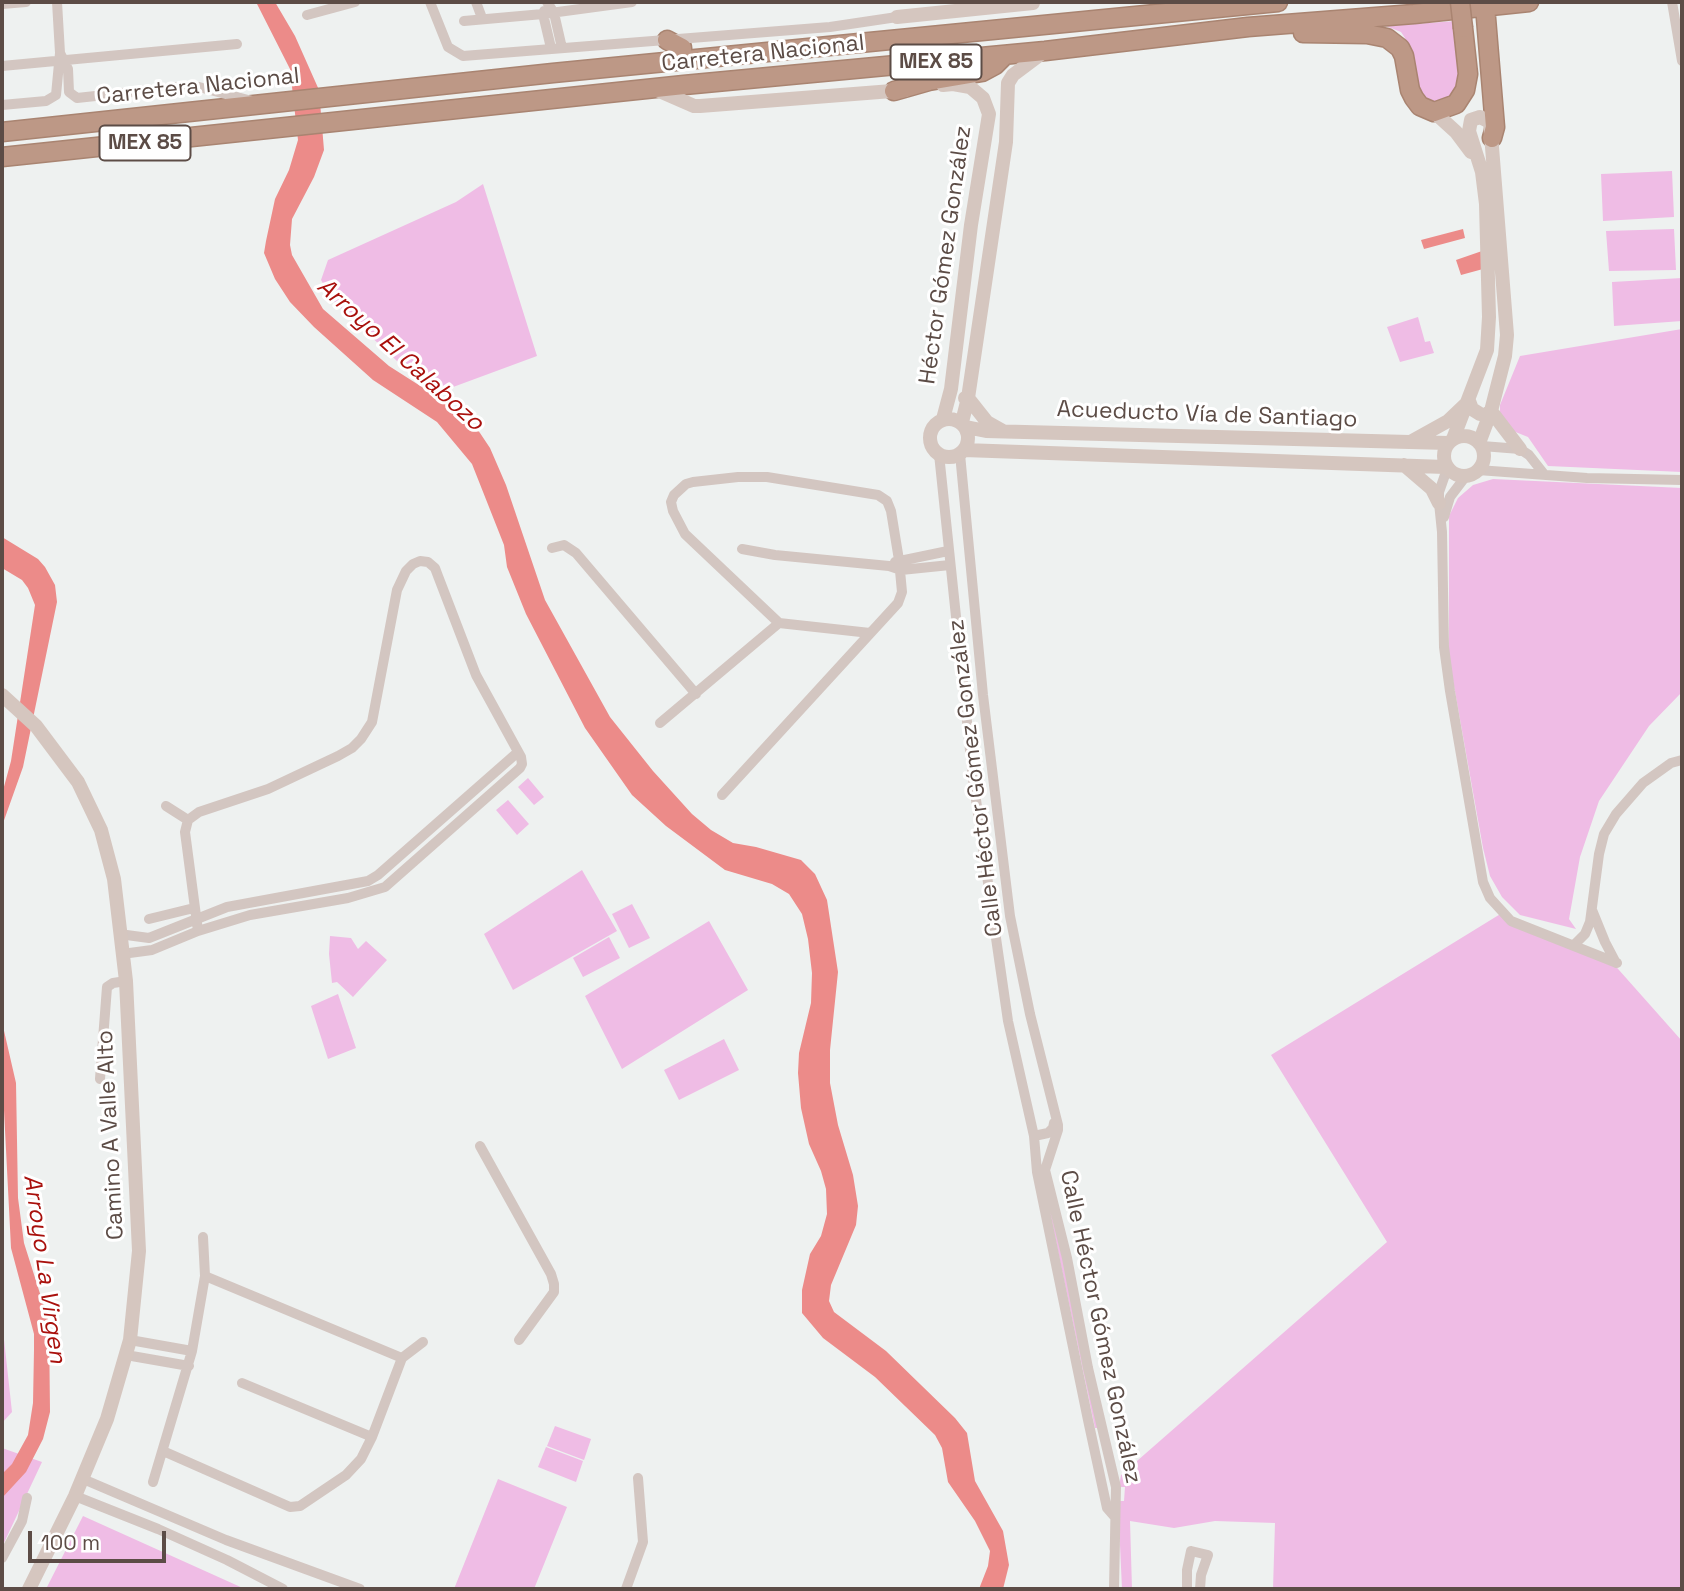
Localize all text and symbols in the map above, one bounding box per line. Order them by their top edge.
street label: Carretera Nacional [660,30,866,78]
road number: MEX 85 [890,44,982,80]
street label: Carretera Nacional [95,63,301,111]
street label: Héctor Gómez González [914,124,978,386]
road number: MEX 85 [100,125,190,160]
water label: Arroyo El Calabozo [311,273,489,437]
street label: Acueducto Vía de Santiago [1056,396,1358,434]
street label: Calle Héctor Gómez González [943,618,1009,938]
street label: Camino A Valle Alto [92,1029,130,1241]
street label: Calle Héctor Gómez González [1053,1168,1147,1486]
water label: Arroyo La Virgen [17,1173,71,1365]
scale bar [32,1518,170,1562]
text: 100 m [41,1529,100,1556]

